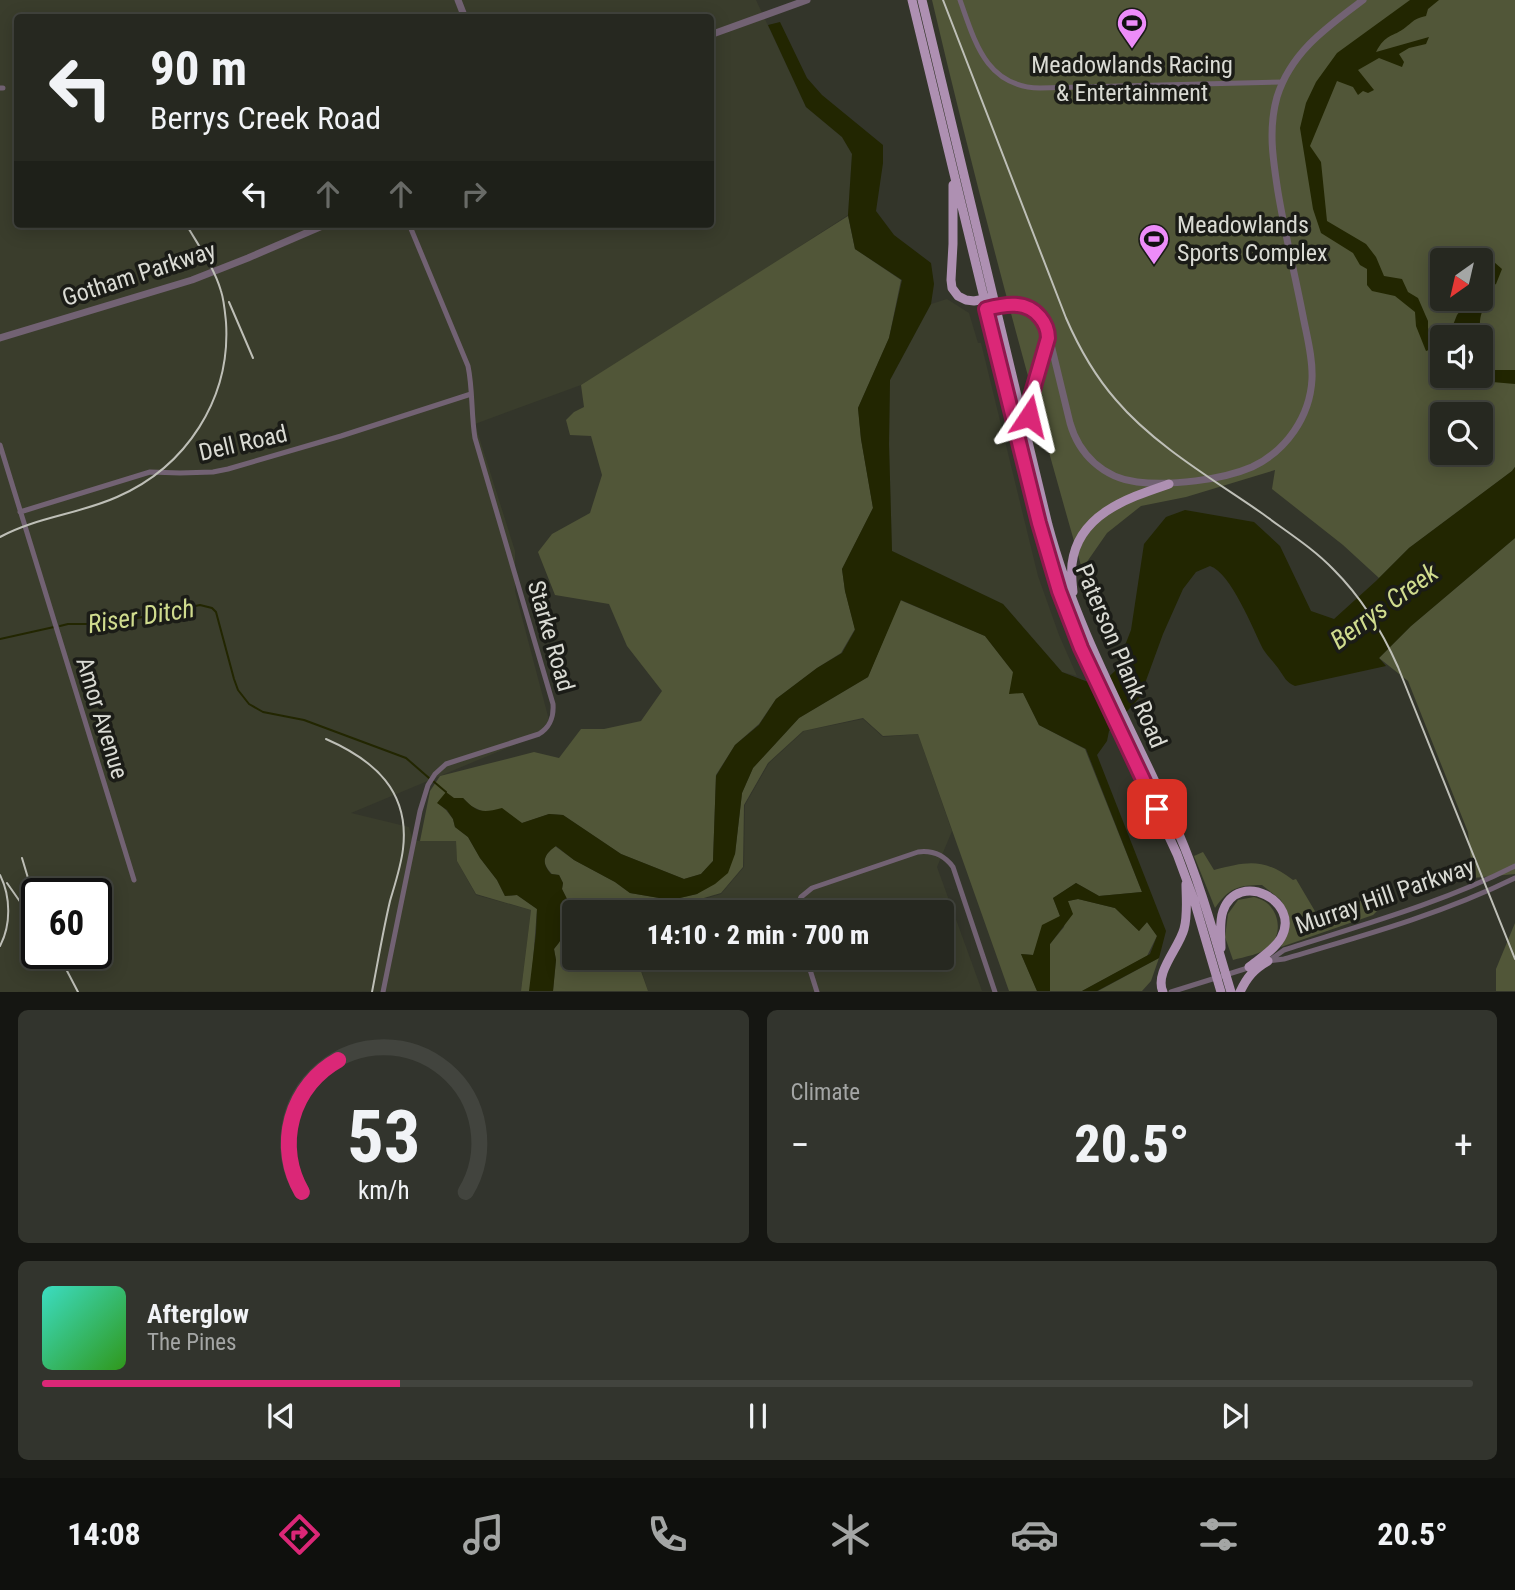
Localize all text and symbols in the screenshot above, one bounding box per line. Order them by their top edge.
sports icon: Meadowlands Racing & Entertainment [1115,6,1149,50]
text: 90 m [150,40,247,97]
icon: left [35,42,126,133]
place label: Meadowlands Racing & Entertainment [1031,51,1233,107]
text: Berrys Creek Road [150,99,381,137]
icon: left [236,175,274,213]
icon: ahead [309,175,347,213]
icon: ahead [382,175,420,213]
icon: right [455,175,493,213]
place label: Meadowlands Sports Complex [1177,211,1328,267]
sports icon: Meadowlands Sports Complex [1137,222,1171,266]
street label: Gotham Parkway [59,236,219,312]
north arrow [1430,248,1493,312]
map controls [1430,248,1493,465]
button: sound [1430,325,1493,388]
position arrow [992,379,1066,453]
button: search [1430,402,1493,465]
street label: Dell Road [196,419,290,467]
water label: Berrys Creek [1324,557,1444,655]
street label: Paterson Plank Road [1070,560,1172,752]
street label: Starke Road [522,577,580,695]
water label: Riser Ditch [86,593,196,639]
street label: Amor Avenue [70,654,134,782]
pin [1127,779,1187,839]
icon: arrive [1138,790,1176,828]
street label: Murray Hill Parkway [1292,852,1478,940]
speed limit sign: 60 [21,878,112,969]
text: 14:10 · 2 min · 700 m [647,920,869,950]
text: Climate [791,1079,860,1106]
text: 53 [346,1095,420,1181]
text: 20.5° [1074,1114,1189,1175]
text: − [791,1123,810,1167]
text: + [1454,1123,1473,1167]
text: km/h [358,1176,409,1205]
text: Afterglow [147,1299,249,1329]
text: The Pines [147,1329,237,1356]
icon: previous [262,1397,300,1435]
icon: pause [739,1397,777,1435]
icon: next [1216,1397,1254,1435]
icon: directions [275,1510,324,1559]
icon: music [459,1510,508,1559]
icon: phone [643,1510,692,1559]
icon: climate [826,1510,875,1559]
icon: car [1010,1510,1059,1559]
icon: filters [1194,1510,1243,1559]
text: 14:08 [67,1515,141,1553]
text: 20.5° [1377,1515,1448,1553]

